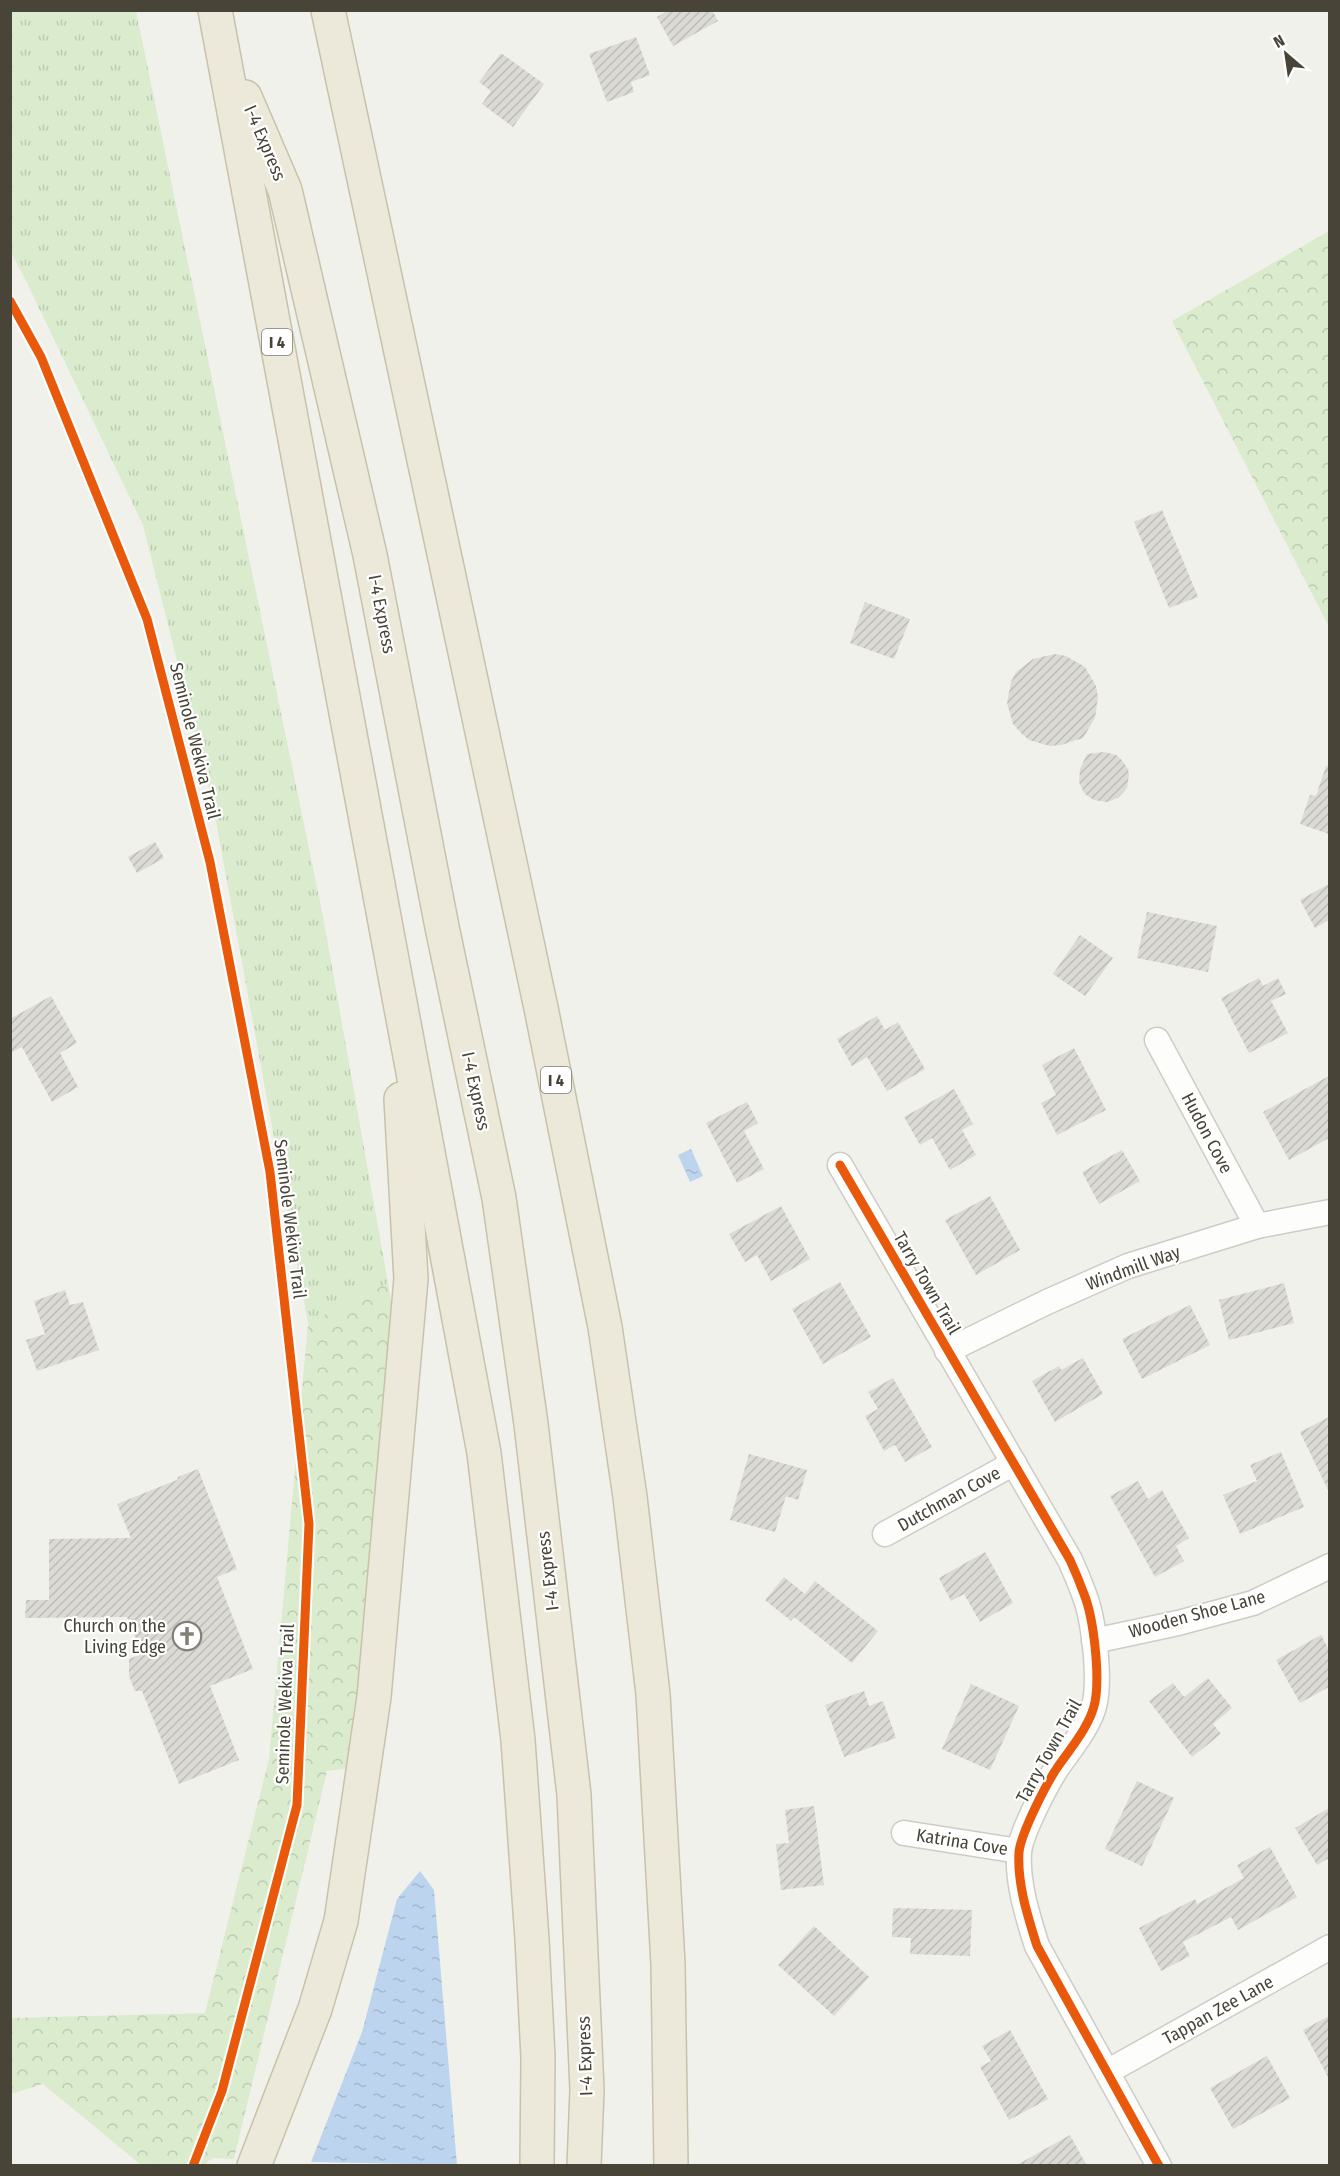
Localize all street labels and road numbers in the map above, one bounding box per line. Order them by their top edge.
street label: I-4 Express [239,102,291,184]
road number: I 4 [262,329,292,355]
street label: I-4 Express [364,573,400,656]
street label: Seminole Wekiva Trail [165,660,225,822]
street label: I-4 Express [457,1050,495,1133]
road number: I 4 [541,1067,571,1093]
street label: Hudon Cove [1177,1089,1237,1177]
street label: Seminole Wekiva Trail [269,1138,311,1300]
street label: Tarry Town Trail [889,1228,965,1339]
street label: Windmill Way [1083,1241,1183,1295]
street label: Dutchman Cove [894,1462,1004,1536]
street label: I-4 Express [532,1530,564,1612]
street label: Wooden Shoe Lane [1126,1585,1268,1643]
street label: Seminole Wekiva Trail [271,1623,299,1785]
street label: Tarry Town Trail [1011,1695,1087,1807]
street label: Katrina Cove [915,1824,1009,1860]
street label: Tappan Zee Lane [1159,1971,1277,2049]
street label: I-4 Express [573,2015,597,2096]

